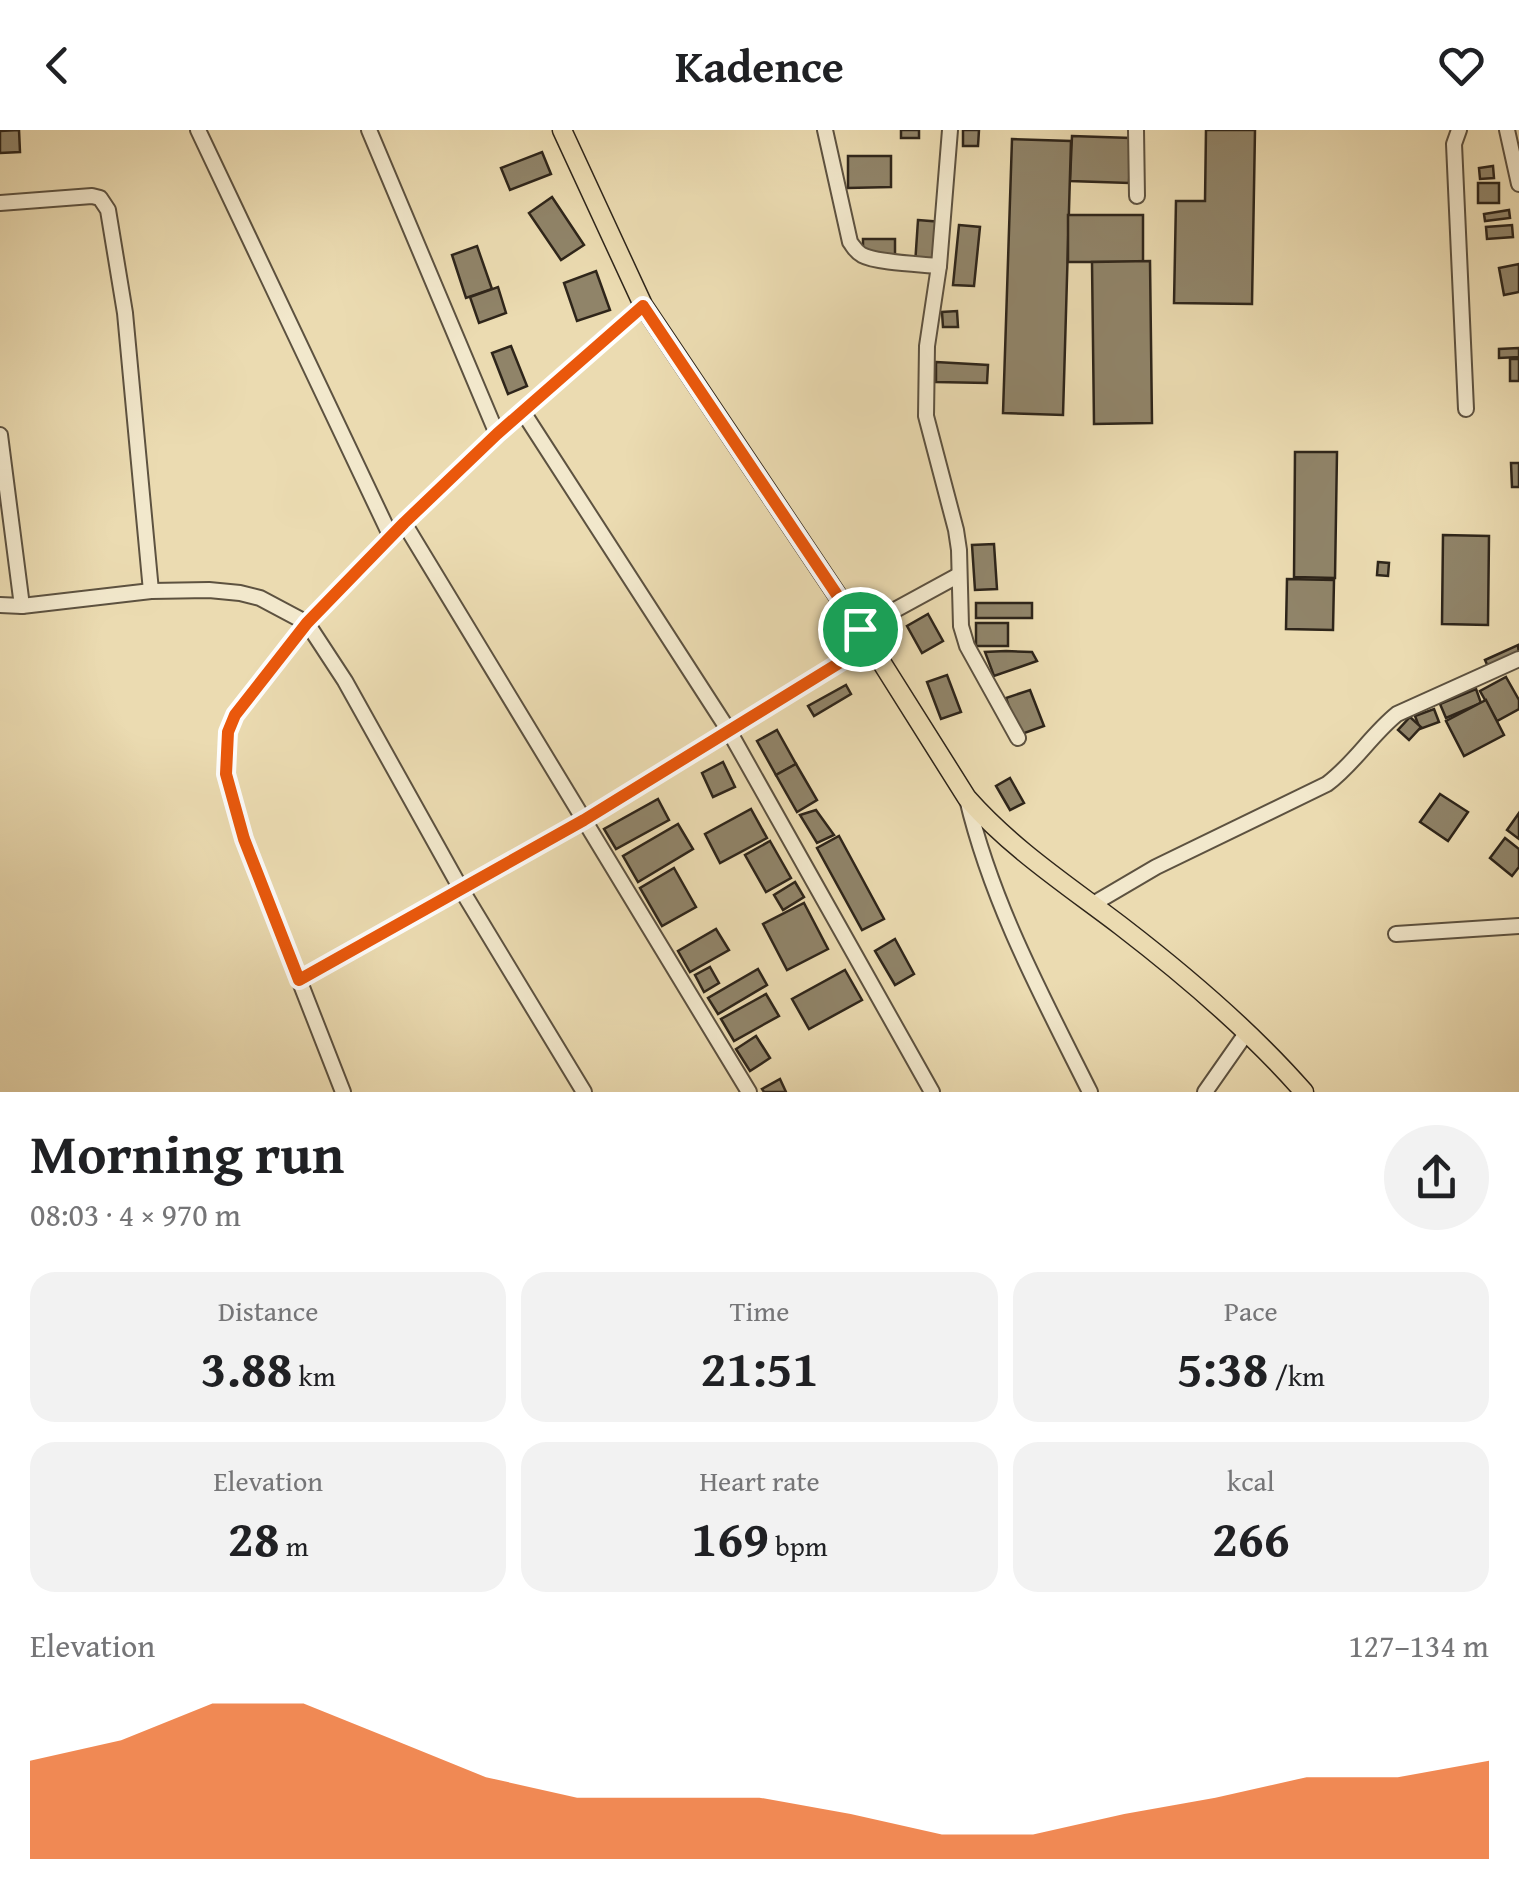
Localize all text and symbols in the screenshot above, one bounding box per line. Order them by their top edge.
text: Kadence [675,33,844,98]
icon: back [30,38,85,93]
icon: heart [1434,38,1489,93]
pin [818,587,903,672]
icon: arrive [833,602,888,657]
text: Morning run [30,1113,344,1193]
button: share [1384,1125,1489,1230]
text: 08:03 · 4 × 970 m [30,1191,241,1238]
text: Distance [218,1290,318,1331]
text: Time [730,1290,789,1331]
text: Pace [1224,1290,1278,1331]
text: 3.88 [201,1331,292,1404]
text: 21:51 [701,1331,818,1404]
text: 5:38 [1177,1331,1269,1404]
text: km [292,1355,336,1396]
text: /km [1269,1355,1325,1396]
text: Elevation [213,1460,323,1501]
text: Heart rate [699,1460,820,1501]
text: kcal [1227,1460,1275,1501]
text: 28 [228,1501,280,1574]
text: 169 [691,1501,769,1574]
text: 266 [1212,1501,1290,1574]
text: m [280,1525,309,1566]
text: bpm [769,1525,828,1566]
text: Elevation [30,1622,155,1669]
text: 127–134 m [1348,1622,1489,1669]

